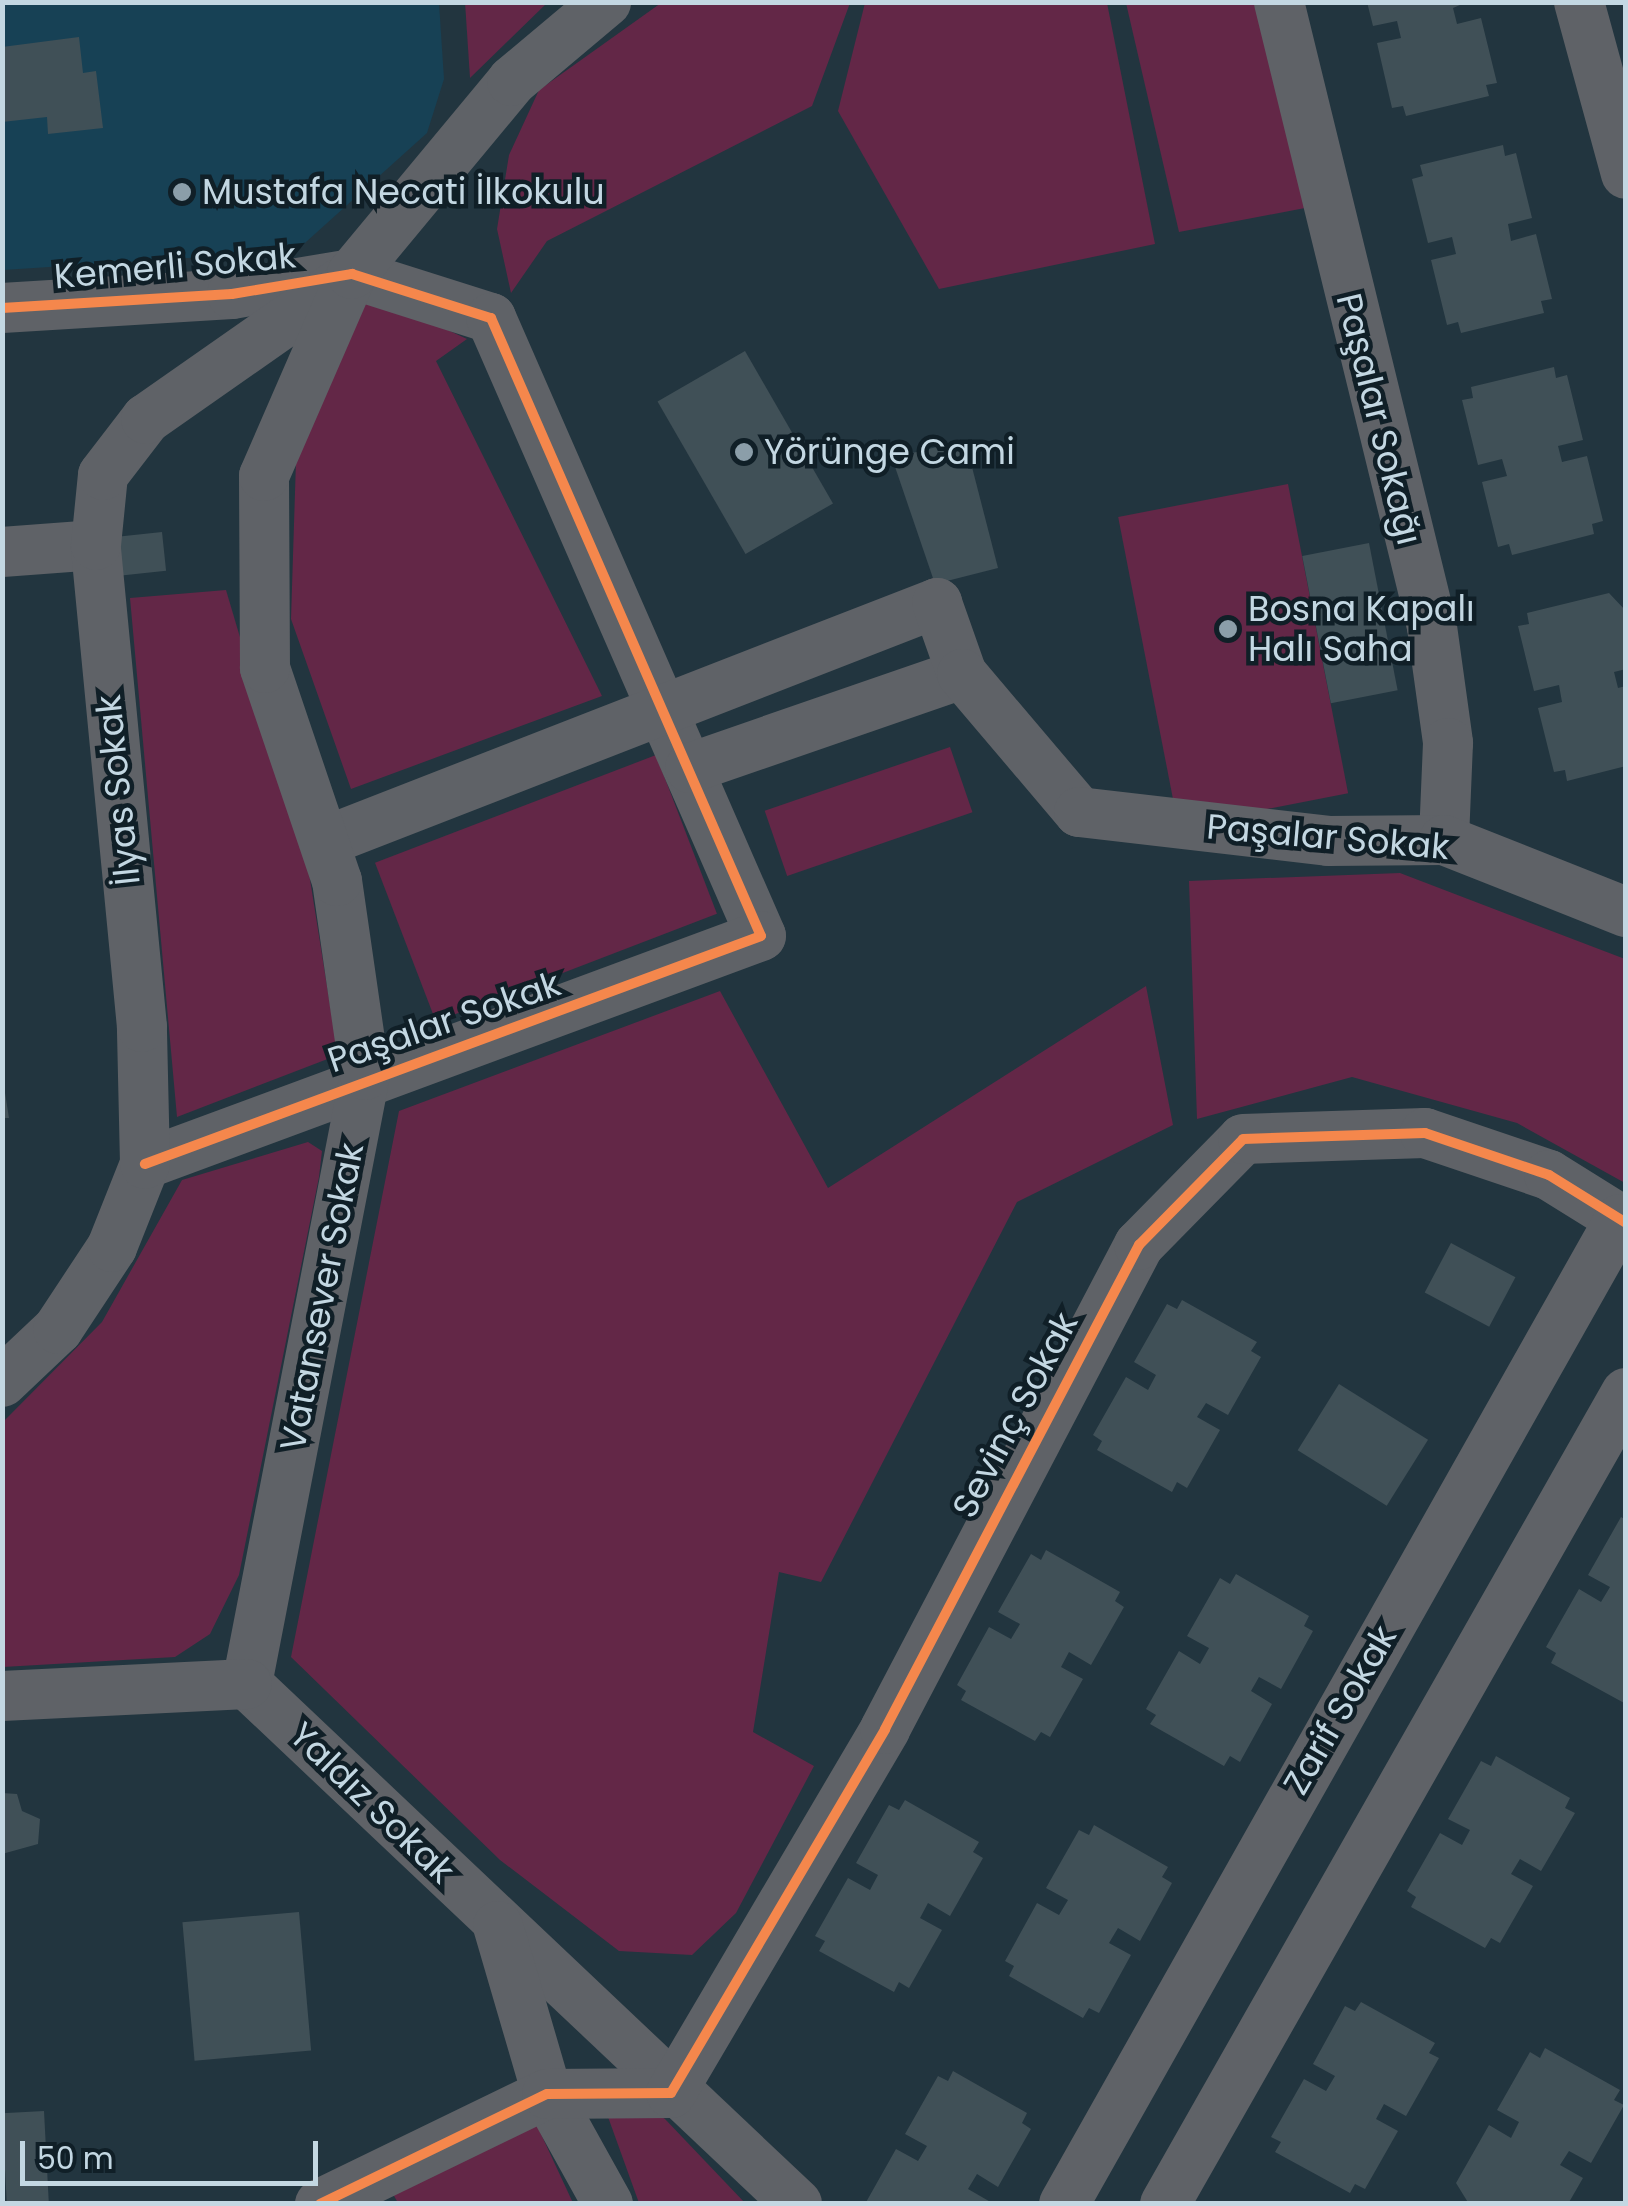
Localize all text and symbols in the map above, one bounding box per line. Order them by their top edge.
place label: Mustafa Necati İlkokulu [202,171,605,213]
marker: Mustafa Necati İlkokulu [171,181,193,203]
street label: Kemerli Sokak [52,235,298,297]
street label: Paşalar Sokağı [1327,289,1431,549]
place label: Yörünge Cami [764,431,1015,473]
marker: Yörünge Cami [733,441,755,463]
place label: Bosna Kapalı Halı Saha [1248,588,1475,670]
marker: Bosna Kapalı Halı Saha [1217,618,1239,640]
street label: İlyas Sokak [87,693,149,887]
street label: Paşalar Sokak [1205,805,1451,869]
street label: Paşalar Sokak [322,963,566,1081]
street label: Vatansever Sokak [272,1140,372,1454]
street label: Sevinç Sokak [943,1305,1087,1525]
street label: Zarif Sokak [1275,1618,1405,1802]
street label: Yaldız Sokak [281,1714,463,1892]
scale bar [25,2121,322,2183]
text: 50 m [37,2137,114,2180]

